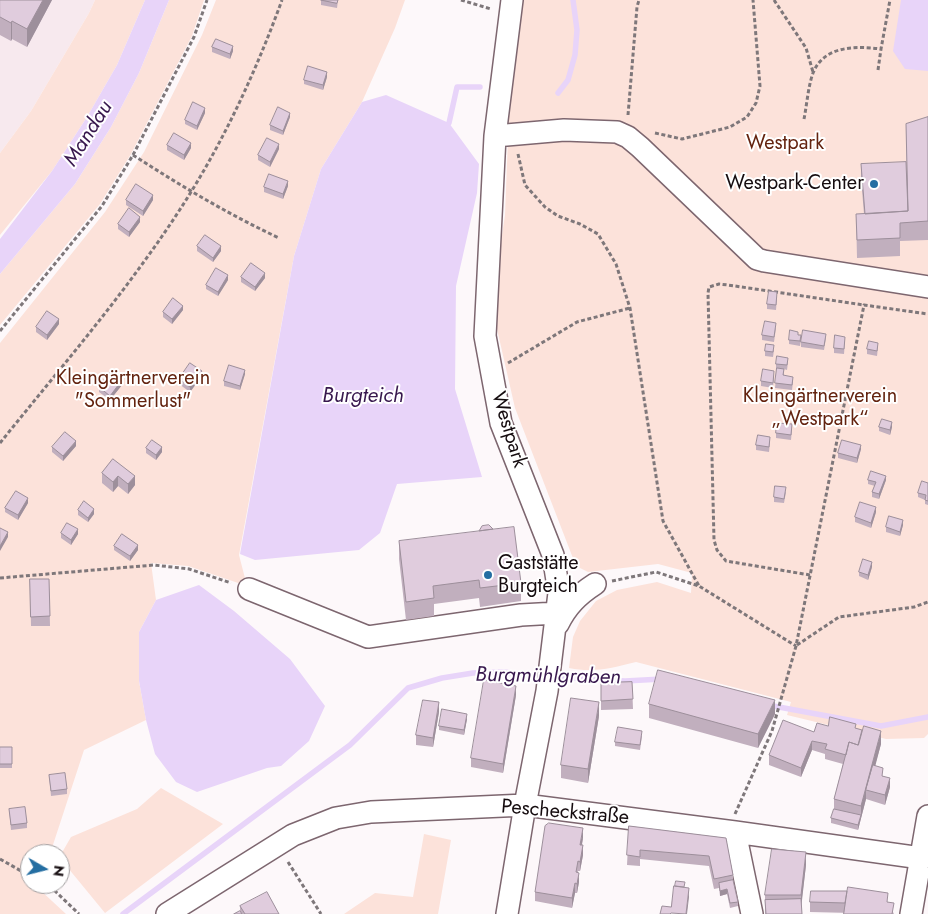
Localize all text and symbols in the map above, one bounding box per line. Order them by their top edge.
water label: Mandau [59,96,119,172]
park label: Westpark [746,132,824,156]
place label: Westpark-Center [725,172,864,196]
marker: Westpark-Center [868,178,880,190]
park label: Kleingärtnerverein "Sommerlust" [56,367,210,414]
water label: Burgteich [322,384,404,410]
park label: Kleingärtnerverein „Westpark“ [743,385,897,432]
street label: Westpark [485,389,531,471]
place label: Gaststätte Burgteich [498,552,578,599]
marker: Gaststätte Burgteich [482,569,494,581]
water label: Burgmühlgraben [475,663,621,691]
street label: Pescheckstraße [500,795,630,831]
north arrow [20,844,70,894]
text: N [48,864,70,878]

